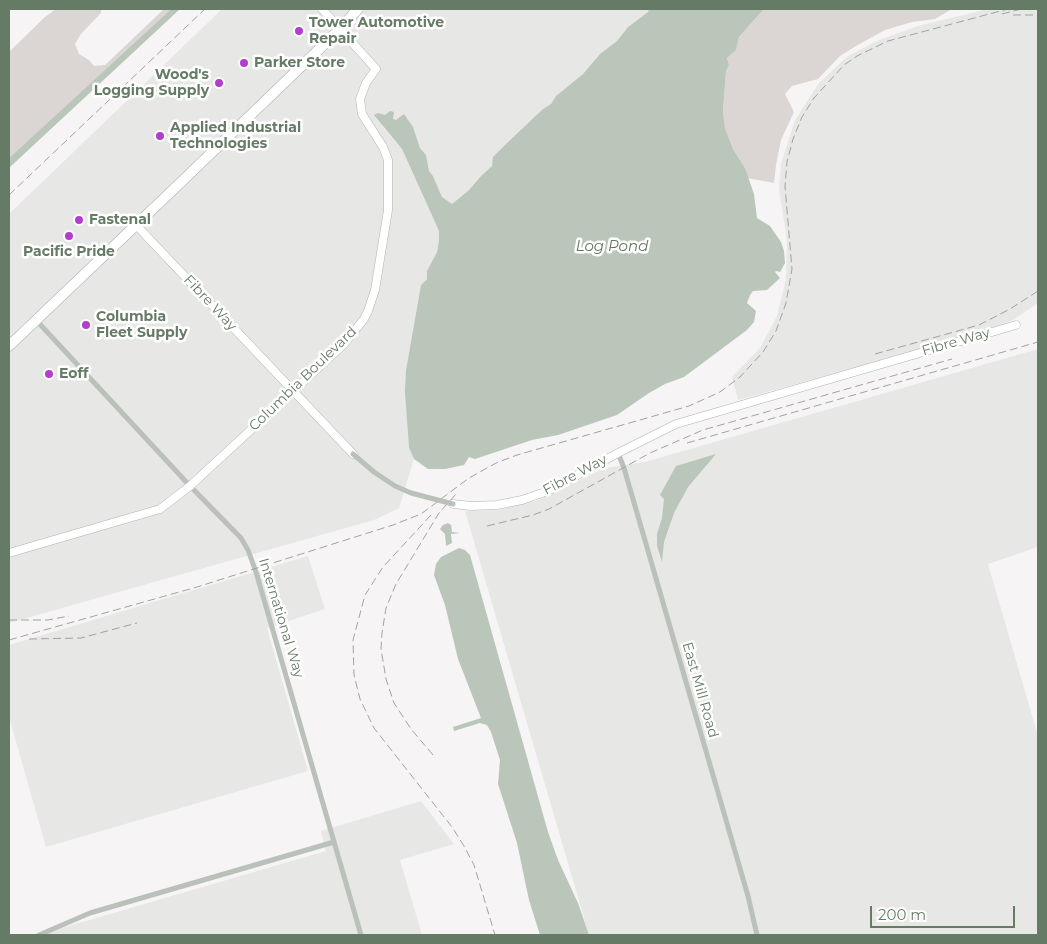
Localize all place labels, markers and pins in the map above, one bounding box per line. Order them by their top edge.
place label: Tower Automotive Repair [309,15,444,48]
marker: Tower Automotive Repair [293,25,305,37]
place label: Parker Store [254,55,345,71]
marker: Parker Store [238,57,250,69]
place label: Wood's Logging Supply [94,67,209,100]
marker: Wood's Logging Supply [213,77,225,89]
place label: Applied Industrial Technologies [170,120,301,152]
marker: Applied Industrial Technologies [154,130,166,142]
place label: Fastenal [89,212,151,228]
marker: Fastenal [73,214,85,226]
marker: Pacific Pride [63,230,75,242]
place label: Pacific Pride [23,244,115,260]
place label: Columbia Fleet Supply [96,309,187,342]
marker: Columbia Fleet Supply [80,319,92,331]
place label: Eoff [59,366,88,382]
marker: Eoff [43,368,55,380]

